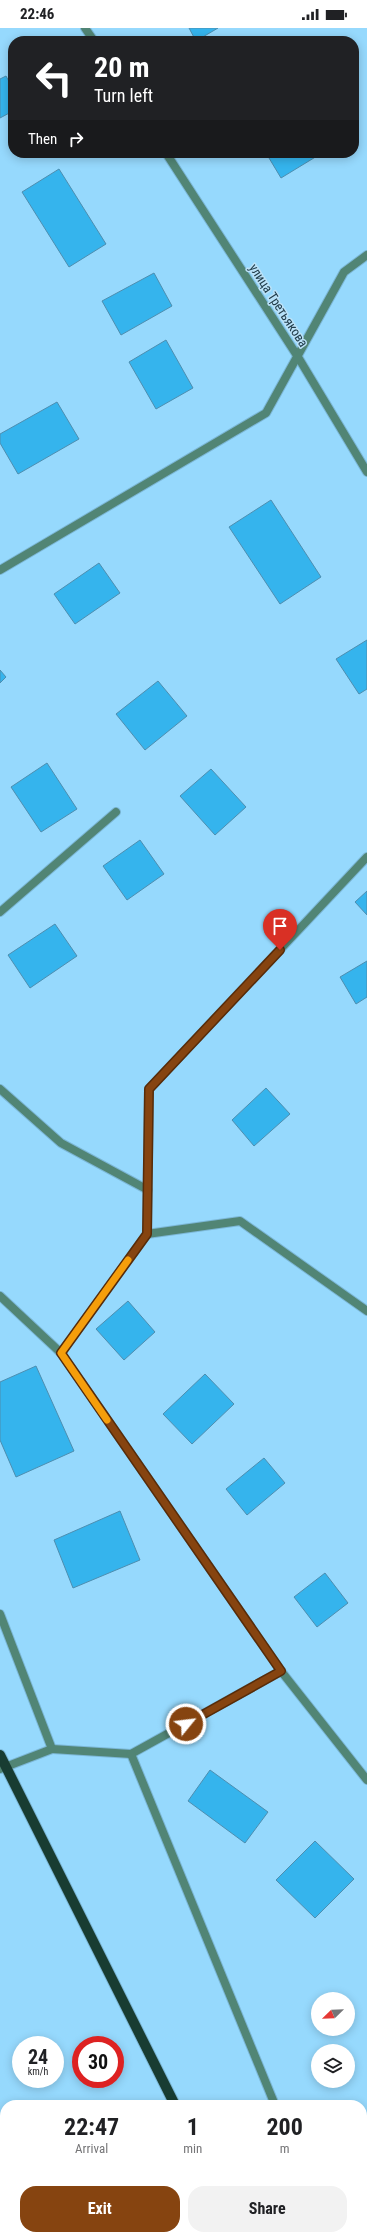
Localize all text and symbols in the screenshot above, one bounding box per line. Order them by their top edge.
text: 22:46 [20,5,54,23]
text: 20 m [94,51,150,84]
icon: left [28,52,80,104]
text: Turn left [94,85,153,106]
icon: right [65,128,87,150]
text: Then [28,130,57,148]
street label: улица Третьякова [246,261,311,350]
pin [263,909,297,950]
icon: arrive [269,915,291,937]
position arrow [165,1703,207,1745]
north arrow [311,1992,355,2036]
map controls [311,1992,355,2088]
speed limit sign: 30 [72,2036,124,2088]
button: layers [311,2044,355,2088]
text: 24 [28,2045,48,2069]
text: km/h [28,2066,48,2077]
text: 22:47 [64,2113,119,2141]
text: 1 [187,2113,199,2141]
text: 200 [266,2113,303,2141]
text: Arrival [75,2141,108,2156]
text: min [183,2141,202,2156]
text: m [280,2141,290,2156]
button: Exit [20,2186,180,2232]
button: Share [188,2186,347,2232]

